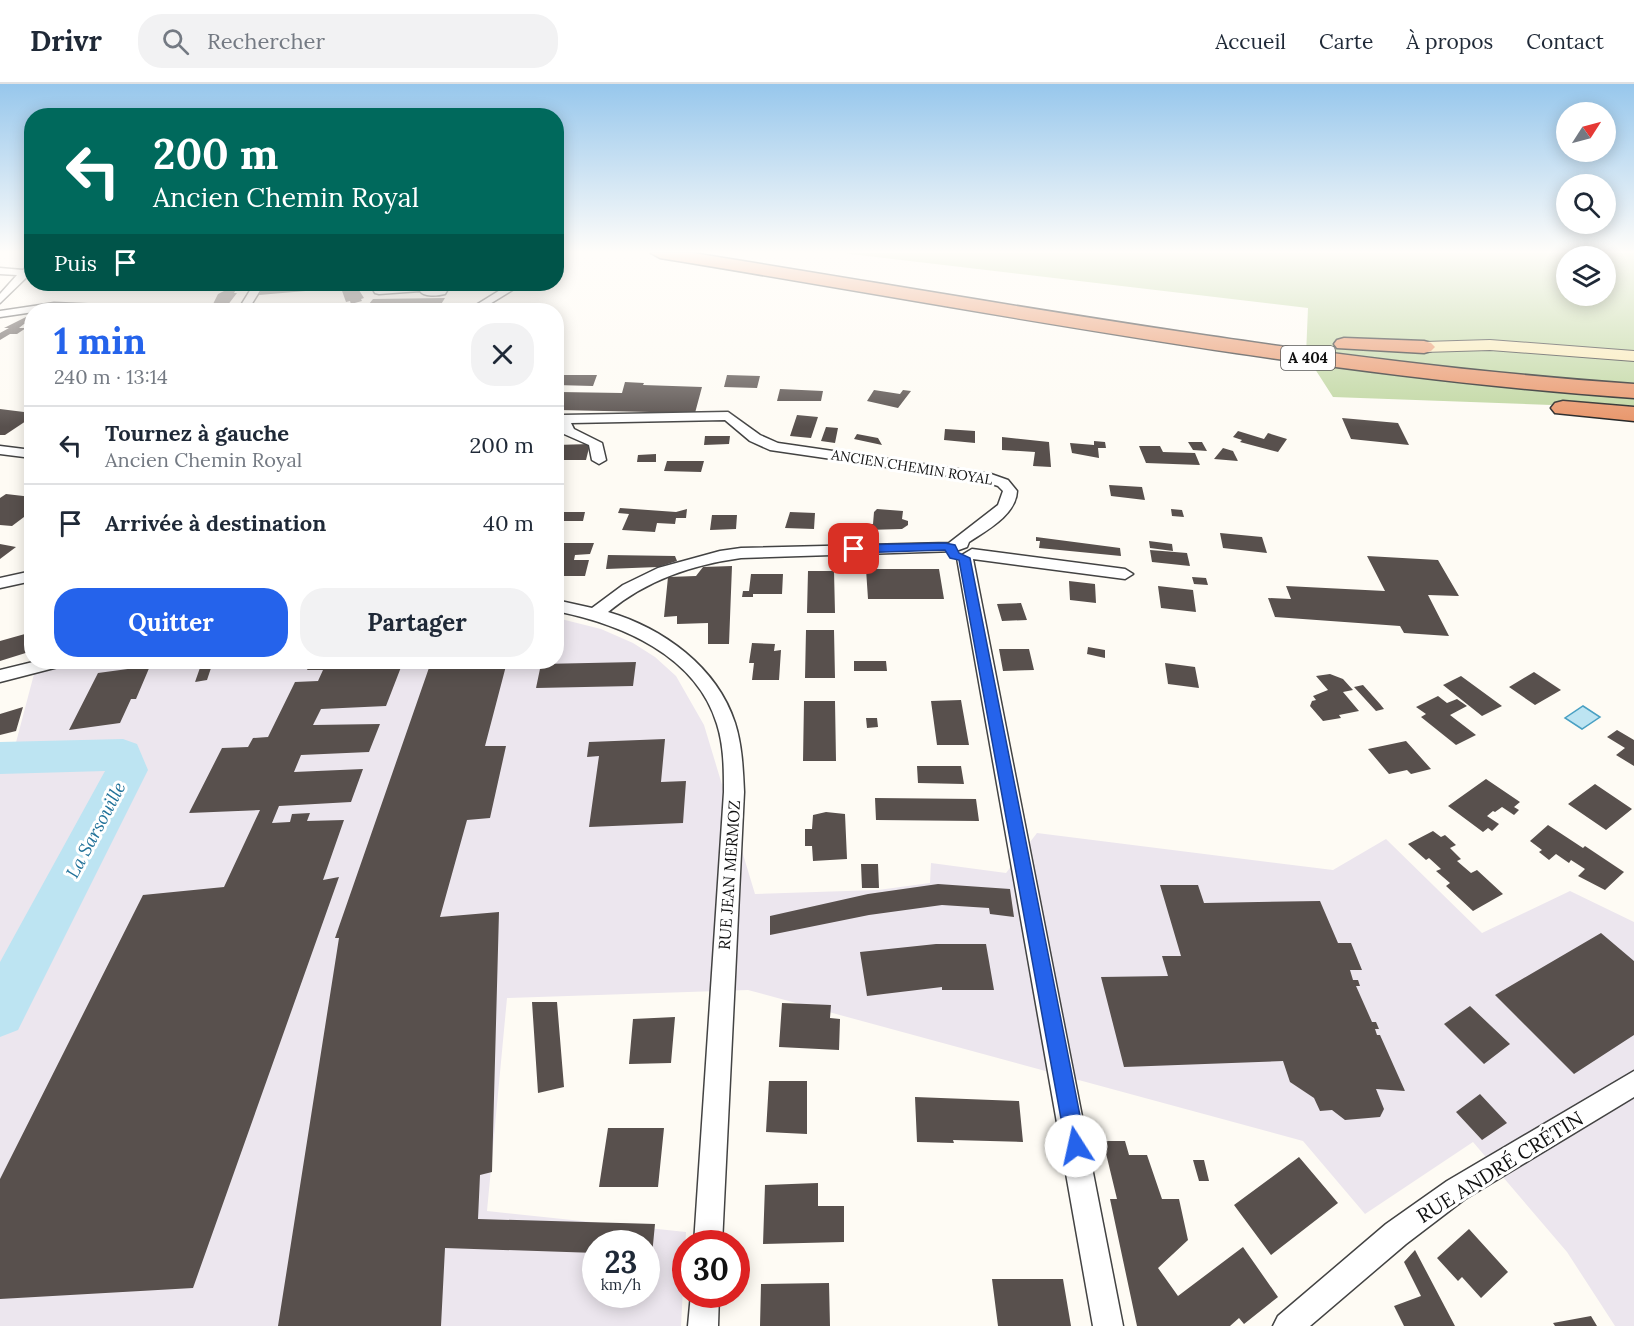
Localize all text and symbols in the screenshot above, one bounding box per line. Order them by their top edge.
search box [138,14,558,68]
text: Drivr [30,23,102,59]
icon: search [159,25,192,58]
text: Rechercher [207,27,325,55]
text: Accueil [1215,28,1286,55]
text: Carte [1319,28,1373,55]
text: À propos [1406,28,1493,55]
text: Contact [1526,28,1604,55]
north arrow [1556,102,1616,162]
map controls [1556,102,1616,306]
text: 200 m [153,127,279,181]
icon: left [54,132,132,210]
button: search [1556,174,1616,234]
text: Ancien Chemin Royal [153,180,419,214]
icon: arrive [109,246,142,279]
button: layers [1556,246,1616,306]
text: Puis [54,249,97,277]
text: 1 min [54,318,146,364]
button: close [471,323,534,386]
road number: A 404 [1281,346,1335,370]
text: 240 m · 13:14 [54,364,168,389]
text: Tournez à gauche [105,419,289,447]
icon: left [54,429,87,462]
text: 200 m [469,431,534,459]
street label: ANCIEN CHEMIN ROYAL [829,445,994,489]
text: Ancien Chemin Royal [105,447,302,472]
icon: arrive [54,507,87,540]
text: Arrivée à destination [105,509,326,537]
text: 40 m [483,509,534,537]
pin [828,523,879,574]
icon: arrive [837,532,870,565]
button: Quitter [54,588,288,657]
button: Partager [300,588,534,657]
water label: La Sarsouille [61,778,130,882]
street label: RUE JEAN MERMOZ [714,799,744,951]
street label: RUE ANDRÉ CRÉTIN [1412,1105,1588,1228]
position arrow [1044,1114,1108,1178]
speed limit sign: 30 [672,1230,750,1308]
text: 23 [605,1243,637,1281]
text: km/h [601,1275,641,1294]

